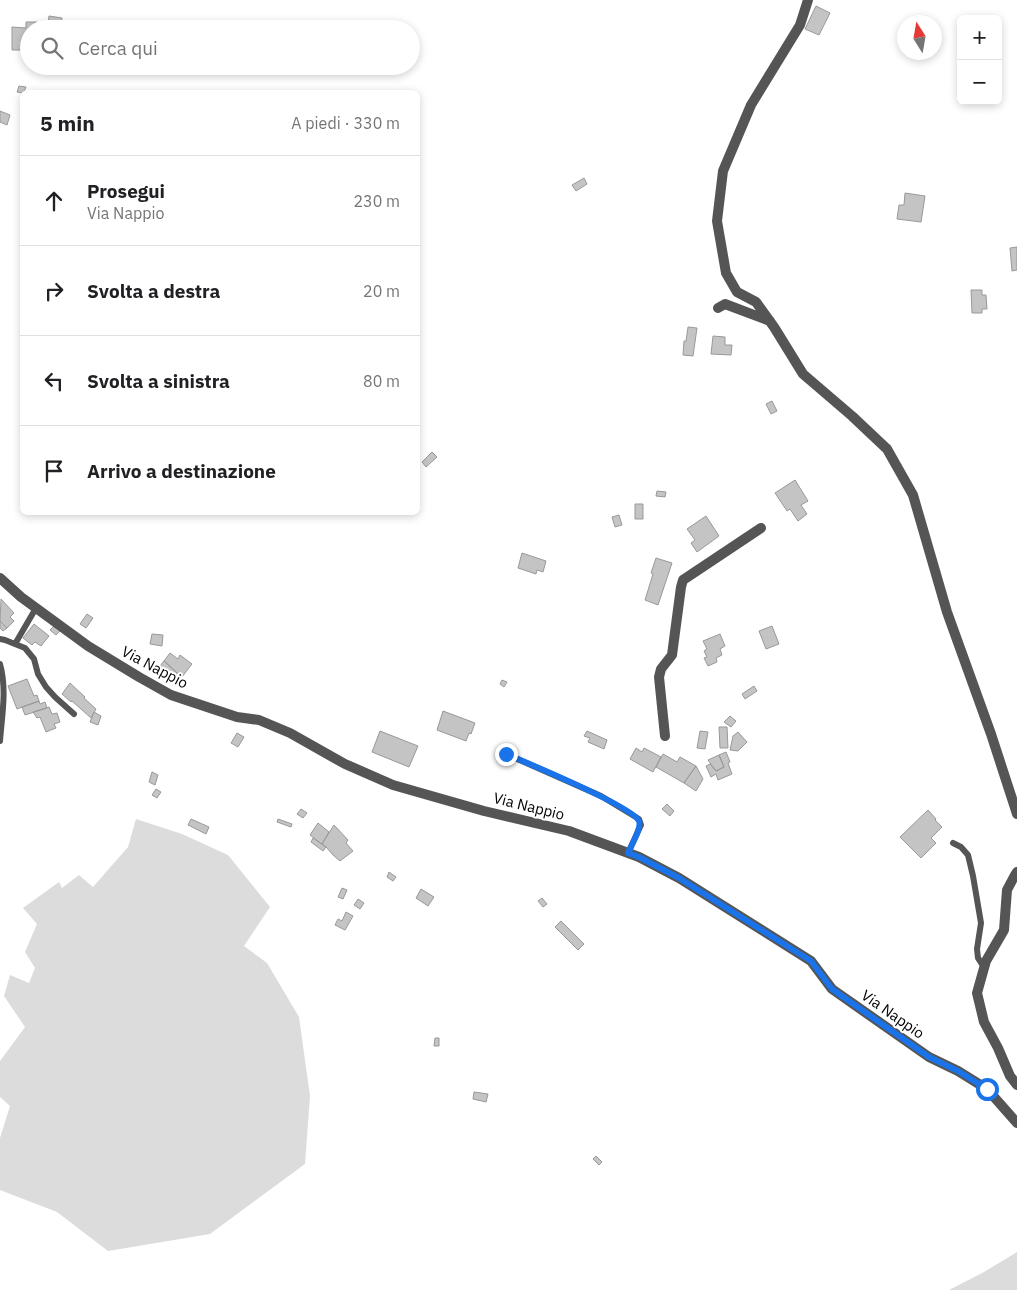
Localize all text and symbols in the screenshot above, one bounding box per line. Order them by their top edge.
north arrow [897,15,942,60]
map controls [957,15,1002,105]
button: + [957,15,1002,60]
search box [20,20,420,75]
icon: search [38,34,66,62]
text: Cerca qui [78,36,158,60]
button: − [957,60,1002,105]
text: 5 min [40,109,95,137]
text: A piedi · 330 m [291,113,400,133]
text: Prosegui [87,179,165,203]
icon: ahead [40,187,68,215]
text: 230 m [353,191,400,211]
text: Via Nappio [87,203,164,223]
icon: right [40,277,68,305]
text: Svolta a destra [87,279,220,303]
text: 20 m [363,281,400,301]
icon: left [40,367,68,395]
text: Svolta a sinistra [87,369,230,393]
text: 80 m [363,371,400,391]
icon: arrive [40,457,68,485]
text: Arrivo a destinazione [87,459,276,483]
street label: Via Nappio [118,642,192,692]
route end [495,743,518,766]
street label: Via Nappio [491,788,567,824]
street label: Via Nappio [858,985,928,1043]
route start [976,1078,999,1101]

